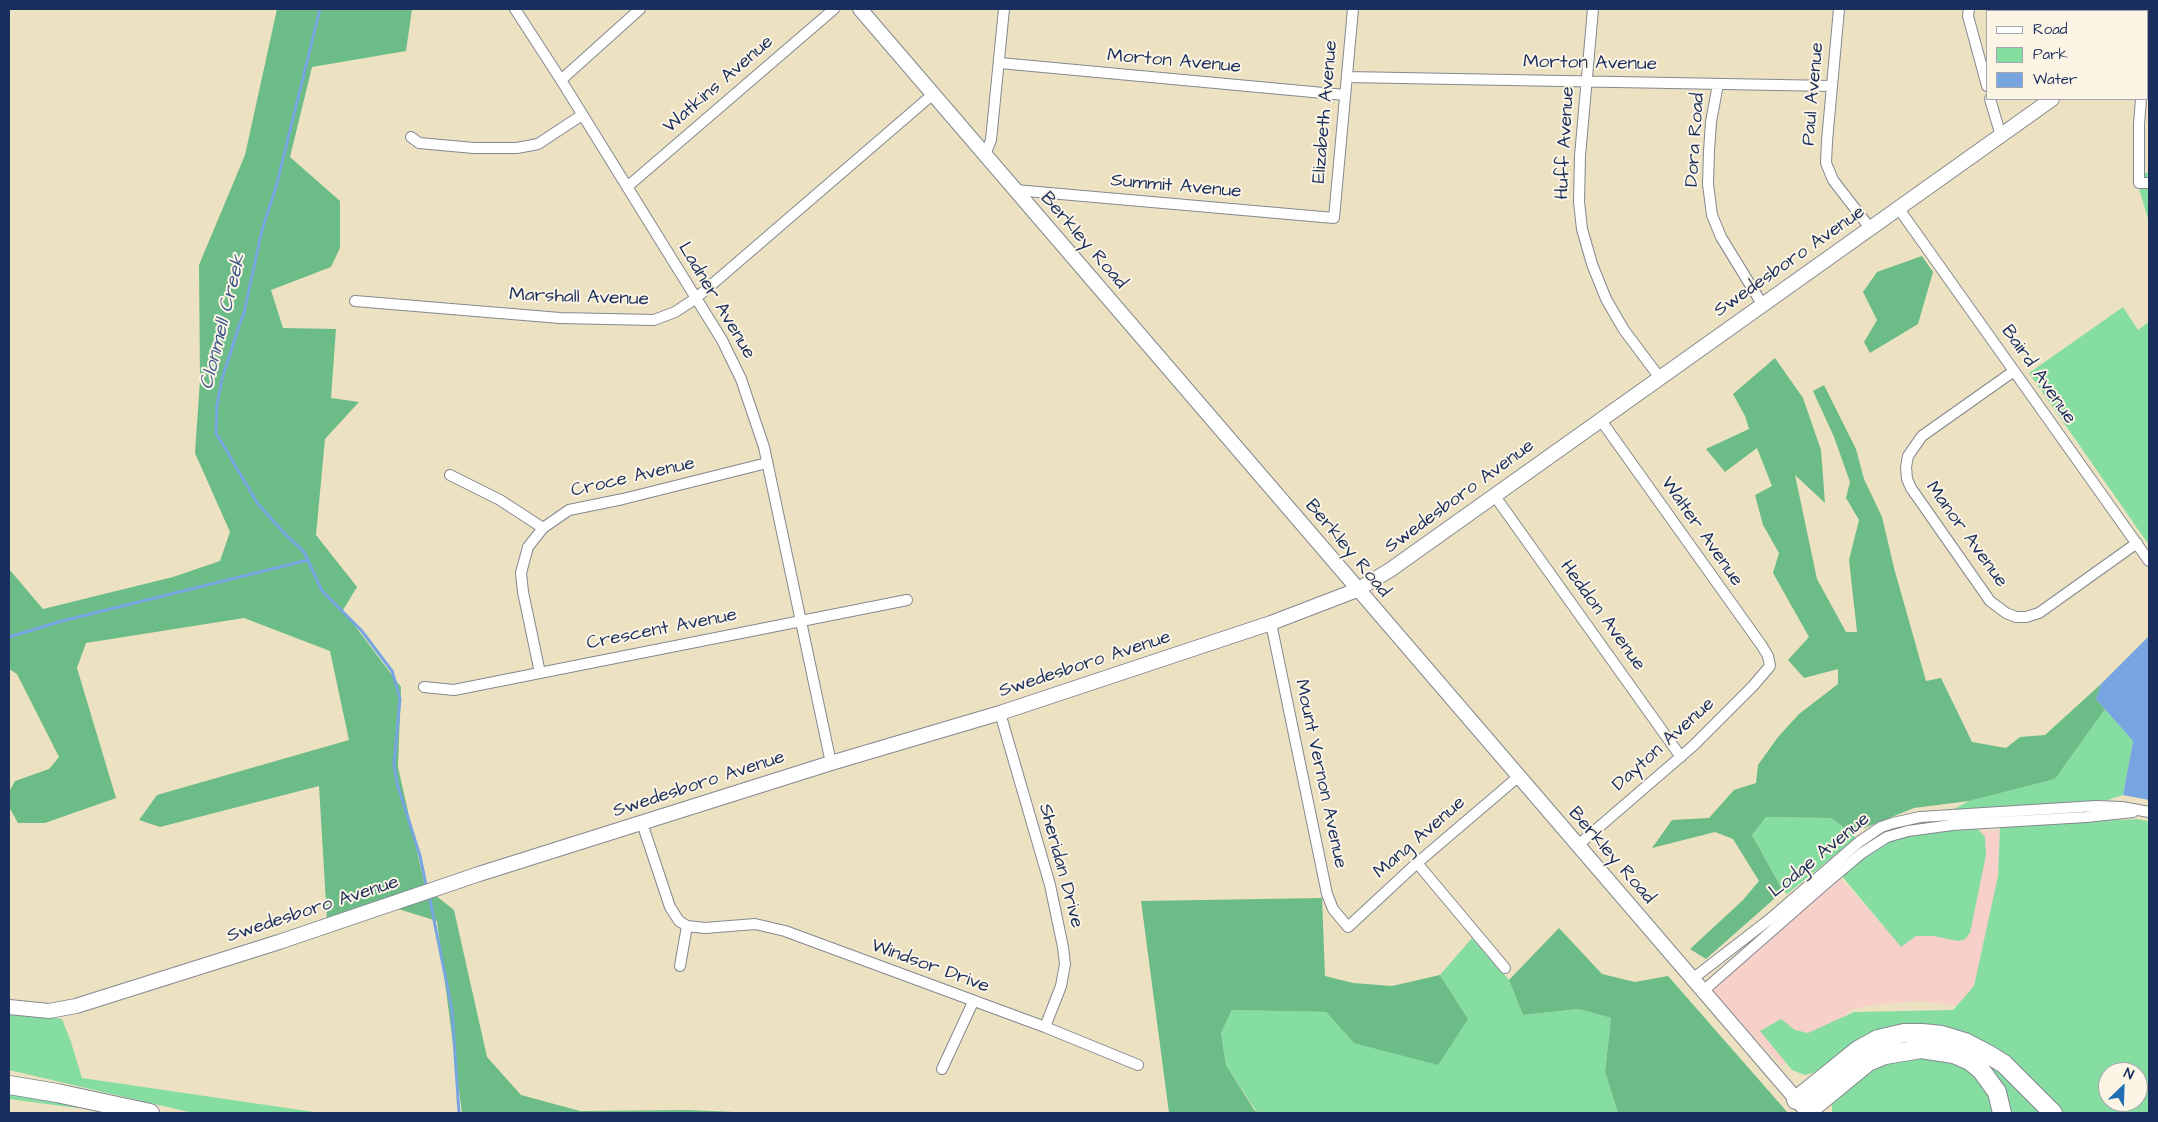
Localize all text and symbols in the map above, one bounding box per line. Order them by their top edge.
legend [1986,10,2148,100]
text: Road [2033,19,2067,40]
street label: Watkins Avenue [659,31,779,139]
street label: Elizabeth Avenue [1308,40,1344,184]
street label: Paul Avenue [1798,41,1830,147]
text: Park [2033,44,2068,65]
street label: Morton Avenue [1106,45,1242,79]
street label: Morton Avenue [1523,51,1657,77]
text: Water [2033,69,2077,90]
street label: Huff Avenue [1552,86,1580,200]
street label: Dora Road [1681,92,1711,188]
street label: Summit Avenue [1110,170,1242,204]
street label: Berkley Road [1035,188,1131,294]
street label: Swedesboro Avenue [1710,201,1870,323]
street label: Ladner Avenue [672,238,760,364]
water label: Clonmell Creek [196,252,252,392]
street label: Marshall Avenue [509,284,649,312]
street label: Baird Avenue [1996,321,2080,429]
street label: Swedesboro Avenue [1381,435,1539,559]
street label: Croce Avenue [569,453,697,503]
street label: Walter Avenue [1655,473,1747,591]
street label: Manor Avenue [1920,478,2012,592]
street label: Berkley Road [1299,495,1395,603]
street label: Heddon Avenue [1554,556,1650,676]
street label: Crescent Avenue [585,604,739,656]
street label: Swedesboro Avenue [996,626,1174,704]
street label: Mount Vernon Avenue [1289,677,1351,871]
street label: Dayton Avenue [1608,693,1720,797]
street label: Swedesboro Avenue [610,746,788,824]
street label: Mang Avenue [1369,792,1471,884]
street label: Sheridan Drive [1032,801,1088,931]
street label: Berkley Road [1563,803,1659,909]
street label: Lodge Avenue [1765,808,1875,904]
street label: Swedesboro Avenue [224,871,402,949]
street label: Windsor Drive [868,935,992,999]
north arrow [2098,1062,2148,1112]
text: N [2121,1063,2137,1085]

